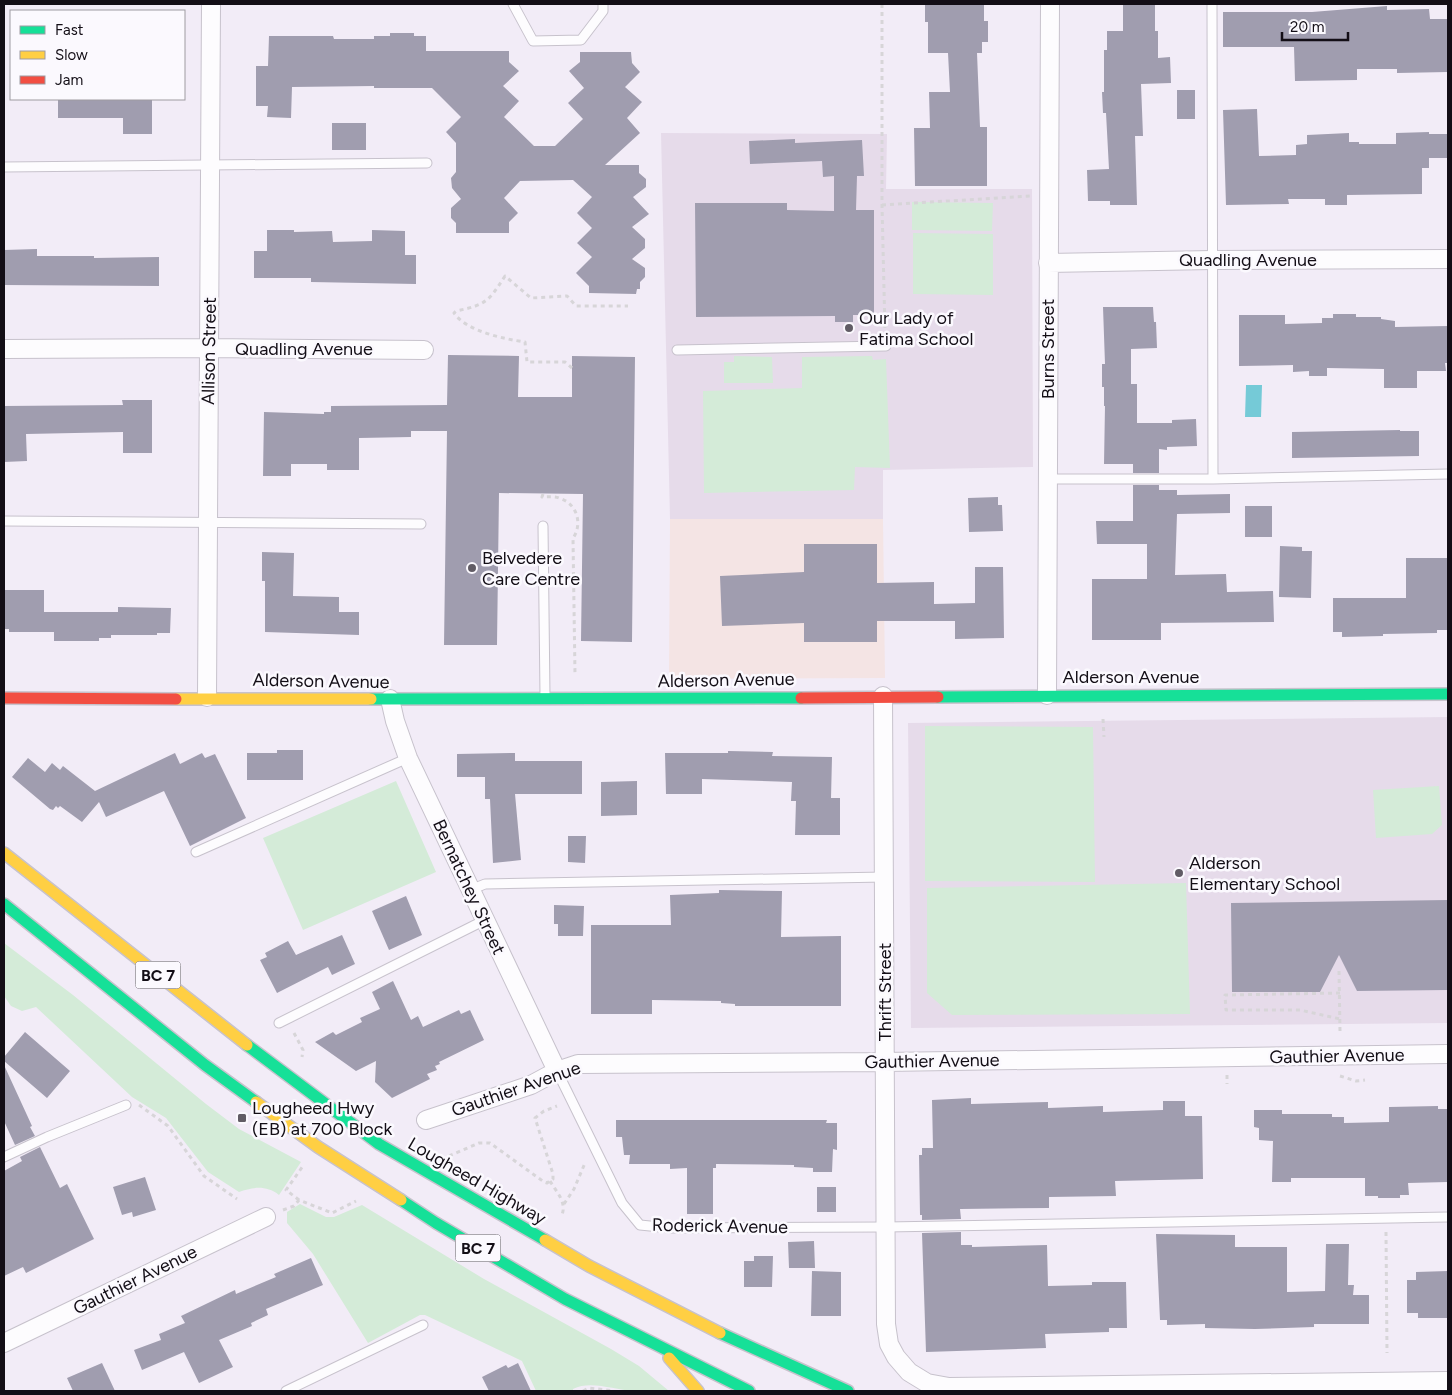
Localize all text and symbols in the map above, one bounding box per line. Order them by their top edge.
legend [10,10,185,100]
scale bar [1282,10,1348,42]
text: 20 m [1290,18,1324,36]
text: Fast [55,21,84,39]
text: Slow [55,46,88,64]
text: Jam [55,71,83,89]
street label: Quadling Avenue [1179,249,1317,271]
street label: Allison Street [197,297,221,405]
street label: Burns Street [1037,299,1059,399]
place label: Our Lady of Fatima School [859,307,973,350]
marker: Our Lady of Fatima School [843,322,855,334]
street label: Quadling Avenue [235,338,373,360]
place label: Belvedere Care Centre [482,547,580,590]
marker: Belvedere Care Centre [466,562,478,574]
street label: Alderson Avenue [1063,666,1200,688]
street label: Alderson Avenue [657,668,795,692]
street label: Alderson Avenue [252,669,390,693]
street label: Bernatchey Street [428,816,510,958]
place label: Alderson Elementary School [1189,852,1340,895]
marker: Alderson Elementary School [1173,867,1185,879]
street label: Thrift Street [874,943,896,1041]
road number: BC 7 [136,962,180,988]
street label: Gauthier Avenue [1269,1044,1405,1068]
street label: Gauthier Avenue [864,1049,1000,1073]
street label: Gauthier Avenue [449,1057,584,1121]
place label: Lougheed Hwy (EB) at 700 Block [252,1097,393,1140]
marker: Lougheed Hwy (EB) at 700 Block [236,1112,248,1124]
street label: Lougheed Highway [404,1133,550,1230]
street label: Roderick Avenue [652,1214,788,1238]
road number: BC 7 [456,1234,500,1262]
street label: Gauthier Avenue [69,1240,201,1320]

